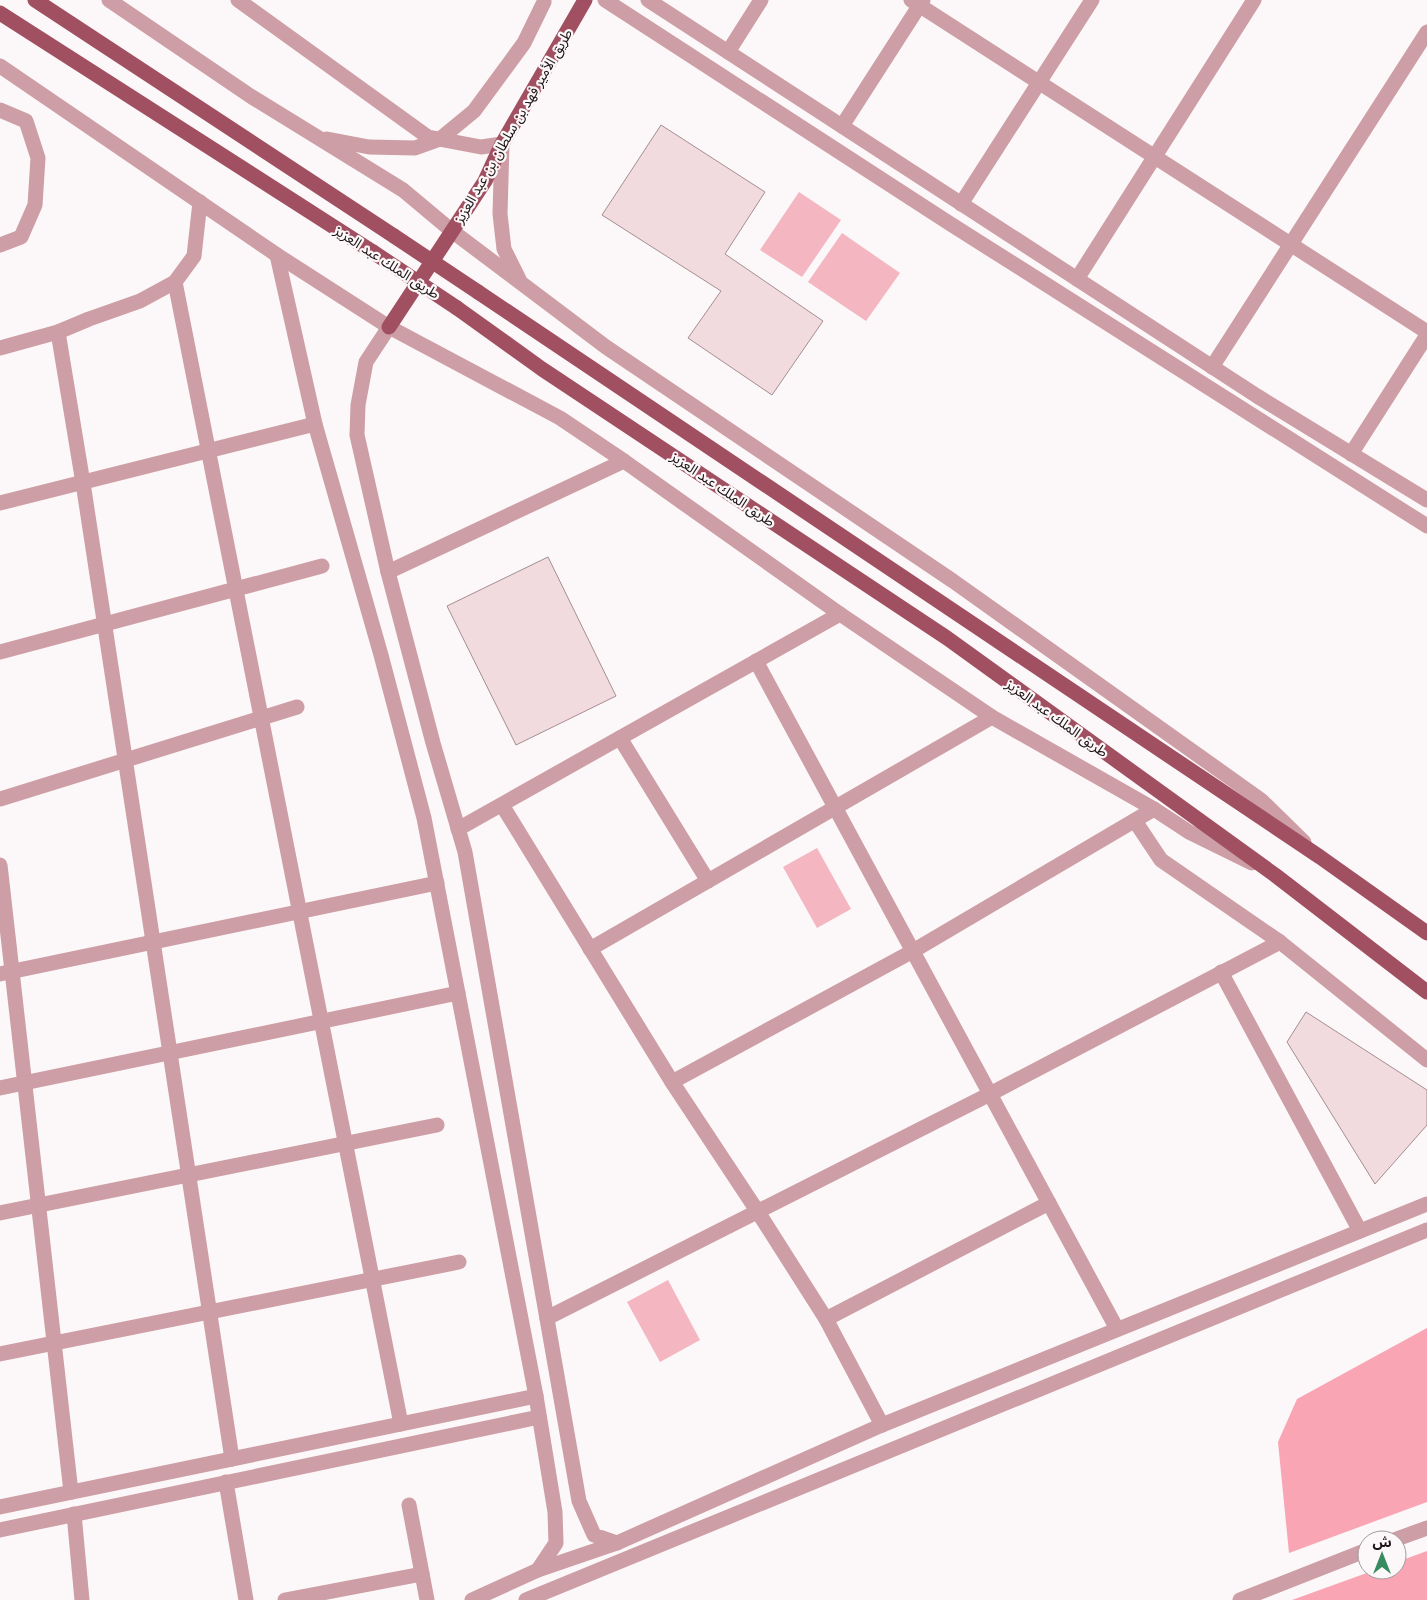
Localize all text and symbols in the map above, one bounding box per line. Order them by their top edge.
street label: طريق الأمير فهد بن سلطان بن عبد العزيز [448,25,577,228]
street label: طريق الملك عبد العزيز [330,220,444,304]
street label: طريق الملك عبد العزيز [666,446,779,531]
street label: طريق الملك عبد العزيز [1001,673,1112,762]
north arrow [1357,1530,1407,1580]
text: ش [1372,1532,1392,1552]

